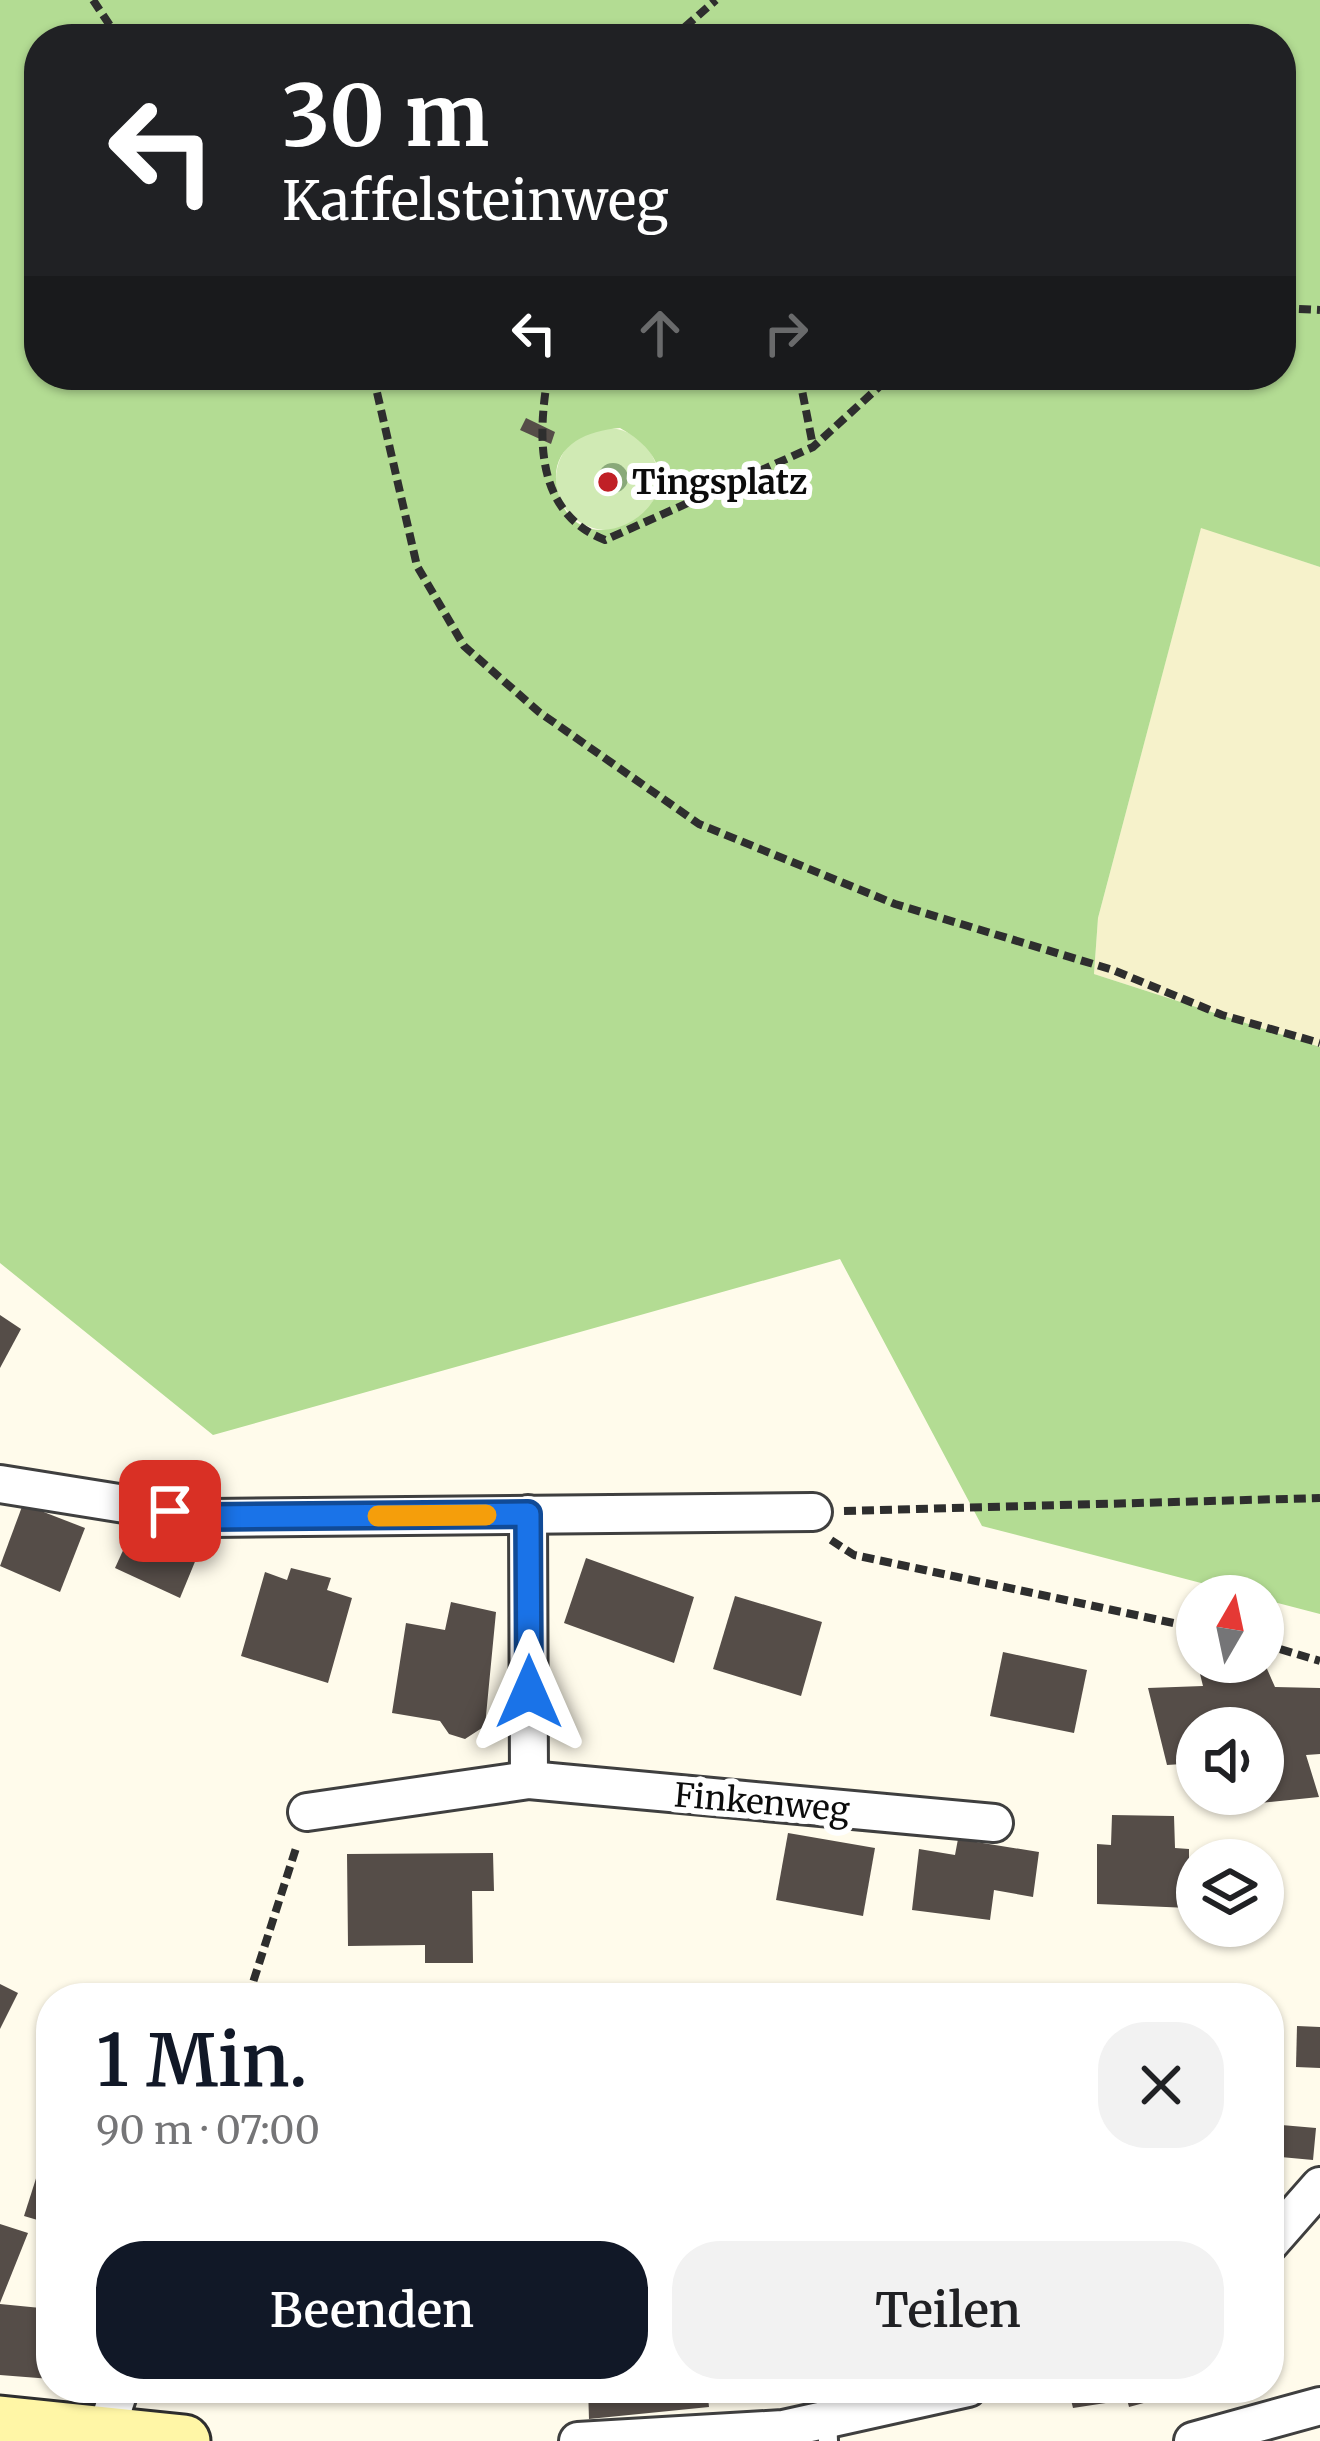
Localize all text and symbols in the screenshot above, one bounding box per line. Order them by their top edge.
text: 30 m [282,63,489,169]
icon: left [84,72,240,228]
text: Kaffelsteinweg [282,167,669,235]
icon: left [501,300,567,366]
icon: ahead [627,300,693,366]
icon: right [753,300,819,366]
place label: Tingsplatz [632,462,807,503]
marker: Tingsplatz [595,469,621,495]
pin [119,1460,221,1562]
icon: arrive [137,1478,203,1544]
north arrow [1176,1575,1284,1683]
map controls [1176,1575,1284,1947]
position arrow [466,1629,592,1755]
button: sound [1176,1707,1284,1815]
street label: Finkenweg [673,1774,851,1831]
button: layers [1176,1839,1284,1947]
text: 1 Min. [96,2015,308,2106]
button: close [1098,2022,1224,2148]
text: 90 m · 07:00 [96,2106,320,2155]
button: Beenden [96,2241,648,2379]
button: Teilen [672,2241,1224,2379]

